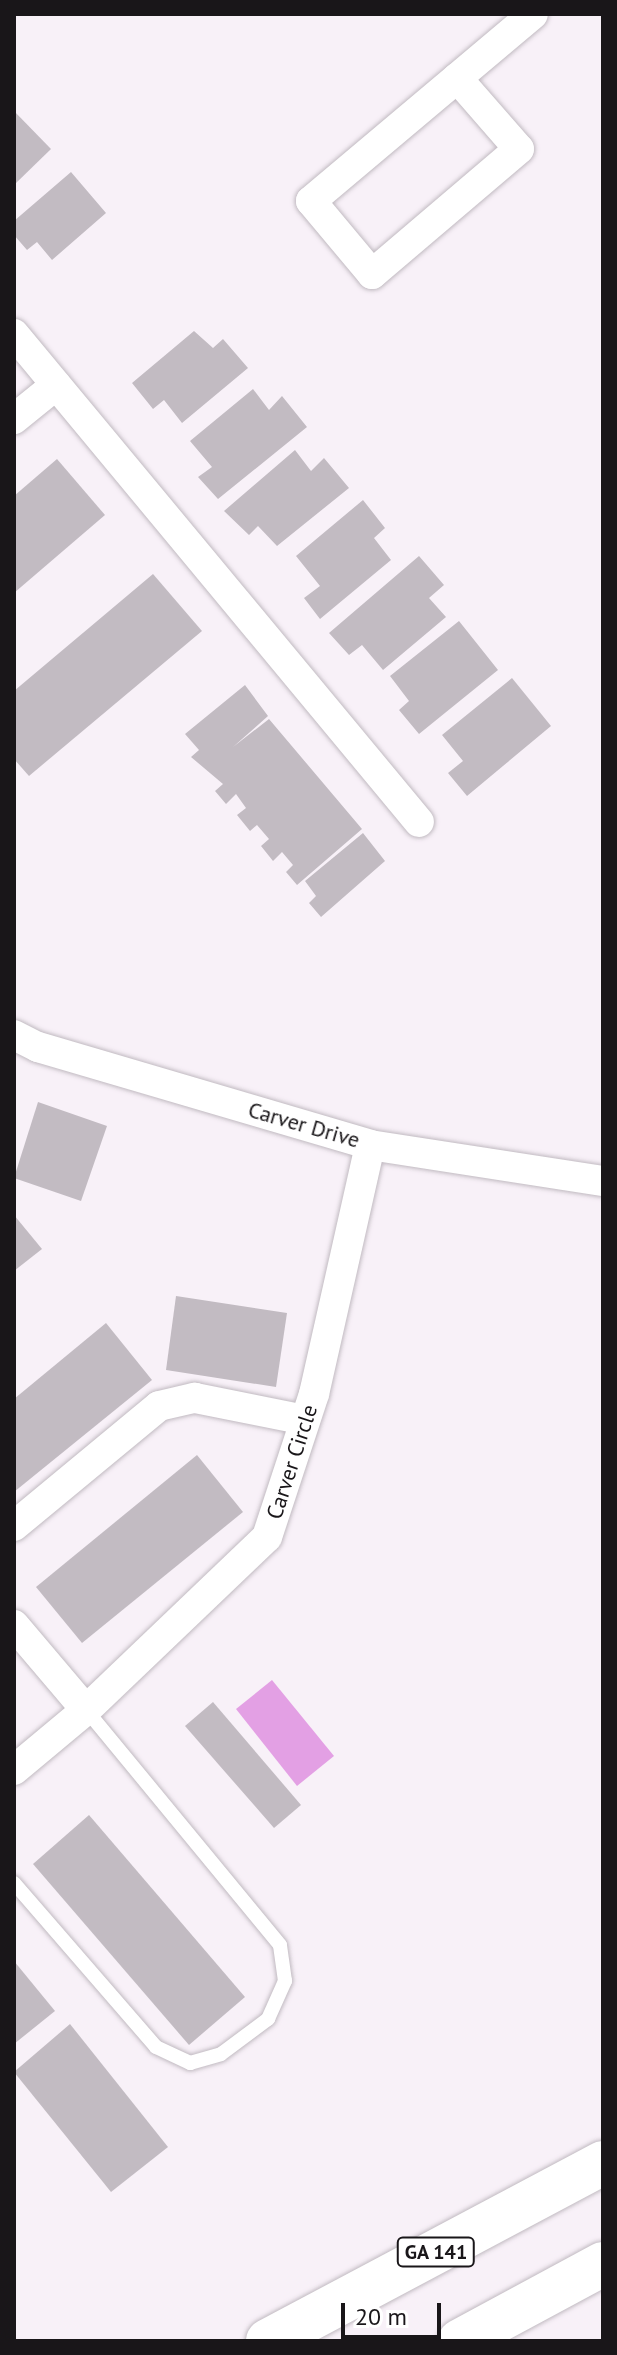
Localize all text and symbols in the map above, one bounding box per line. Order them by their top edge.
street label: Carver Drive [245,1096,363,1154]
street label: Carver Circle [261,1401,323,1523]
road number: GA 141 [396,2236,476,2268]
scale bar [345,2287,445,2337]
text: 20 m [355,2301,407,2332]

